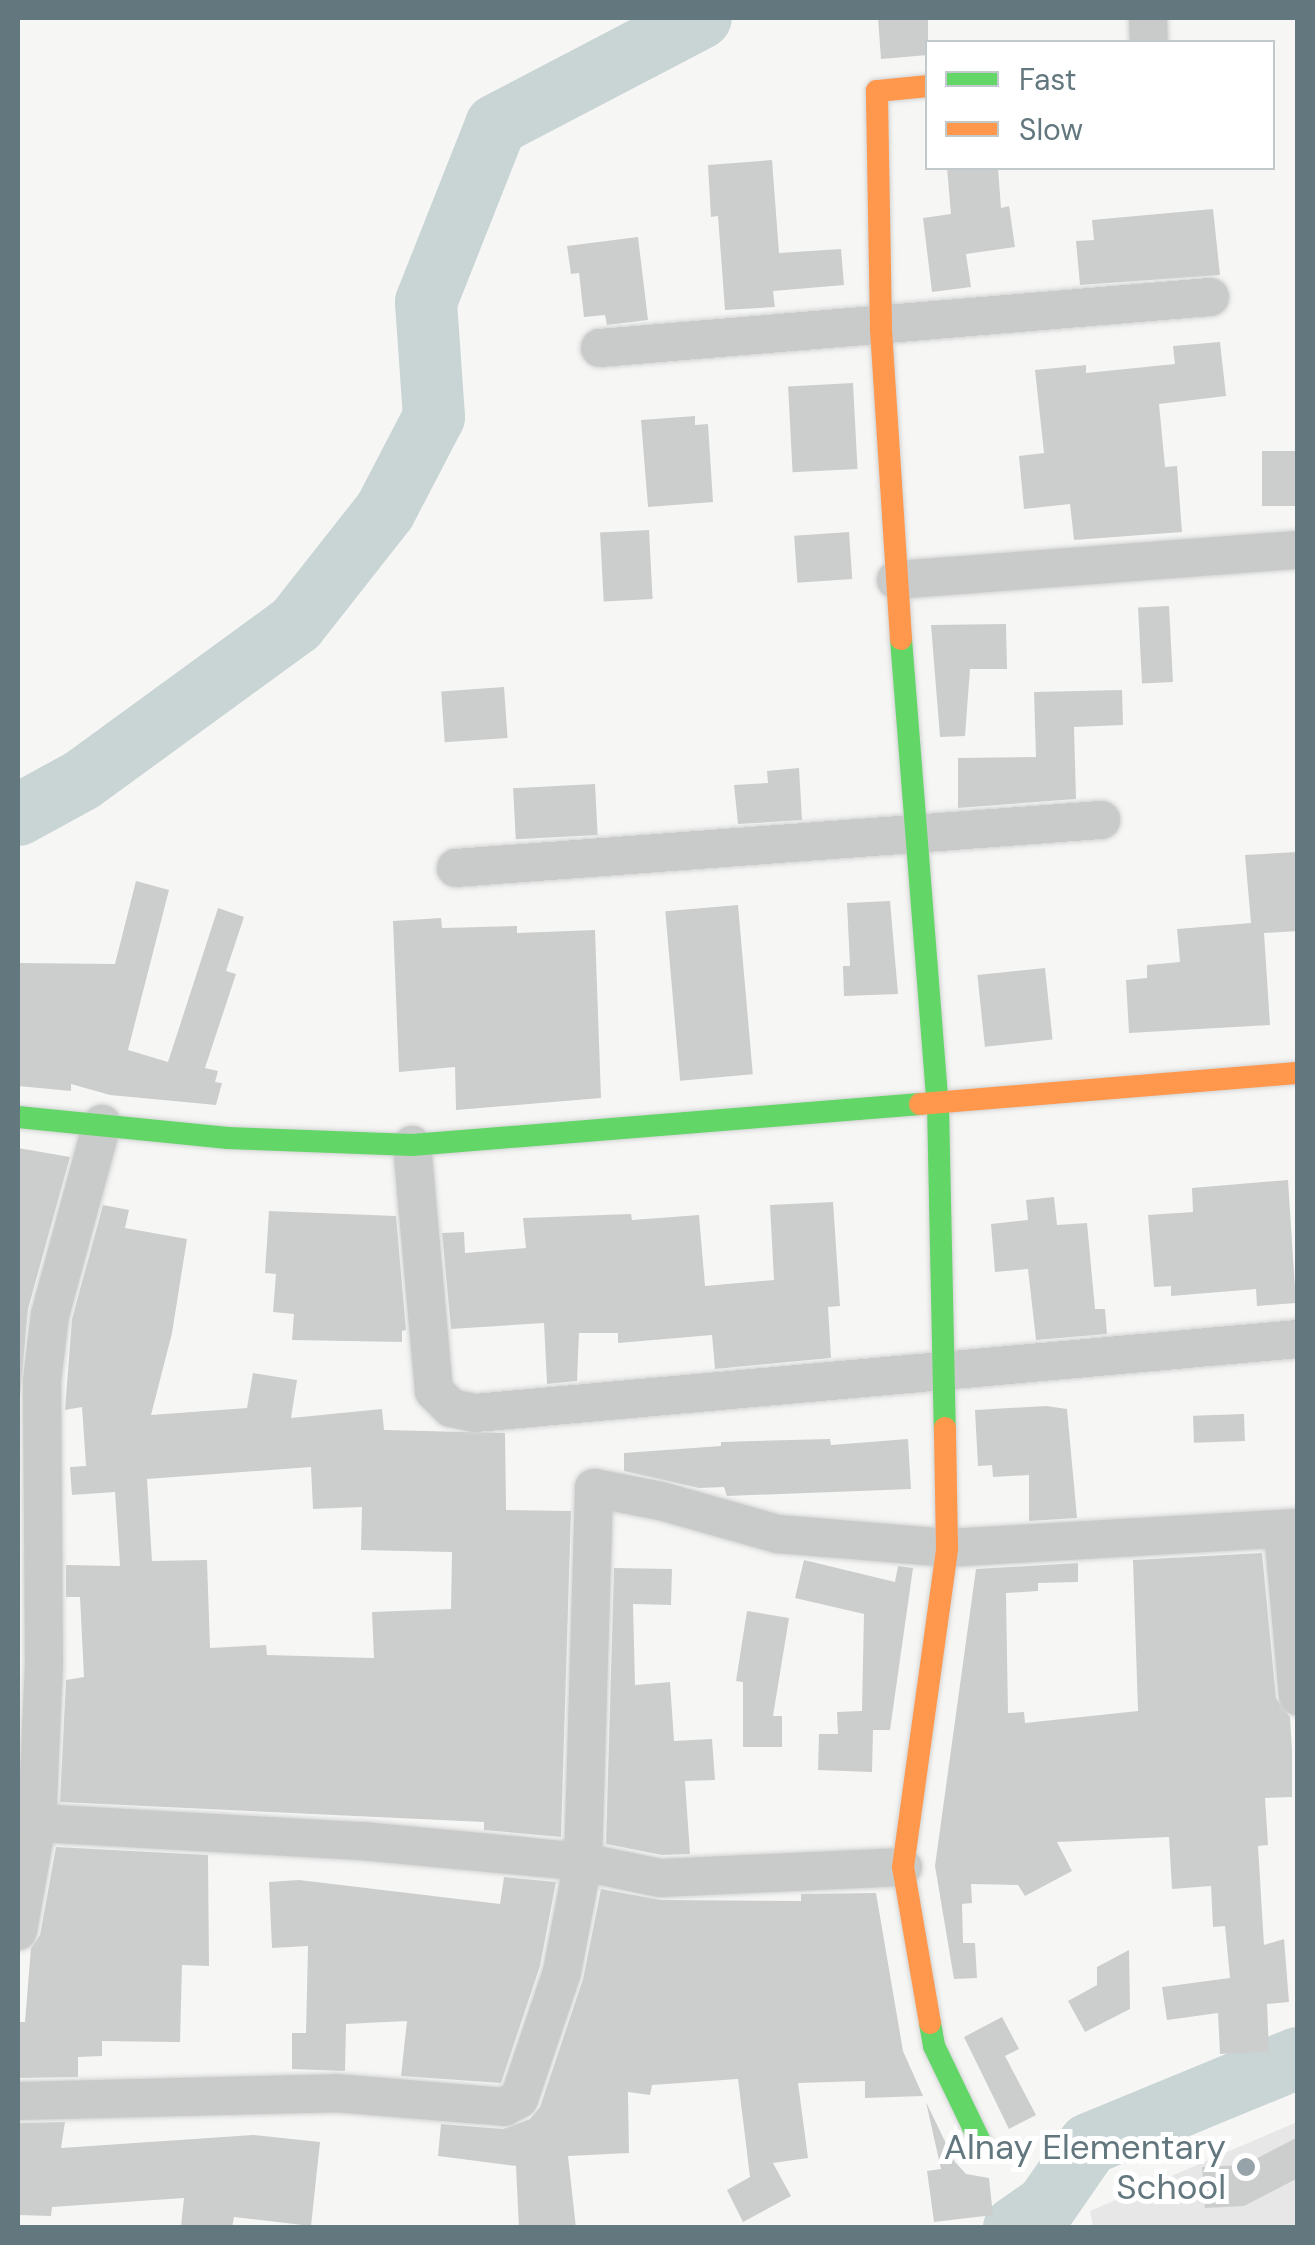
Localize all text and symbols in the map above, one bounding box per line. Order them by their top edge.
legend [925,40,1275,170]
text: Fast [1019,60,1077,99]
text: Slow [1019,110,1083,149]
place label: Alnay Elementary School [944,2126,1226,2208]
marker: Alnay Elementary School [1235,2156,1257,2178]

